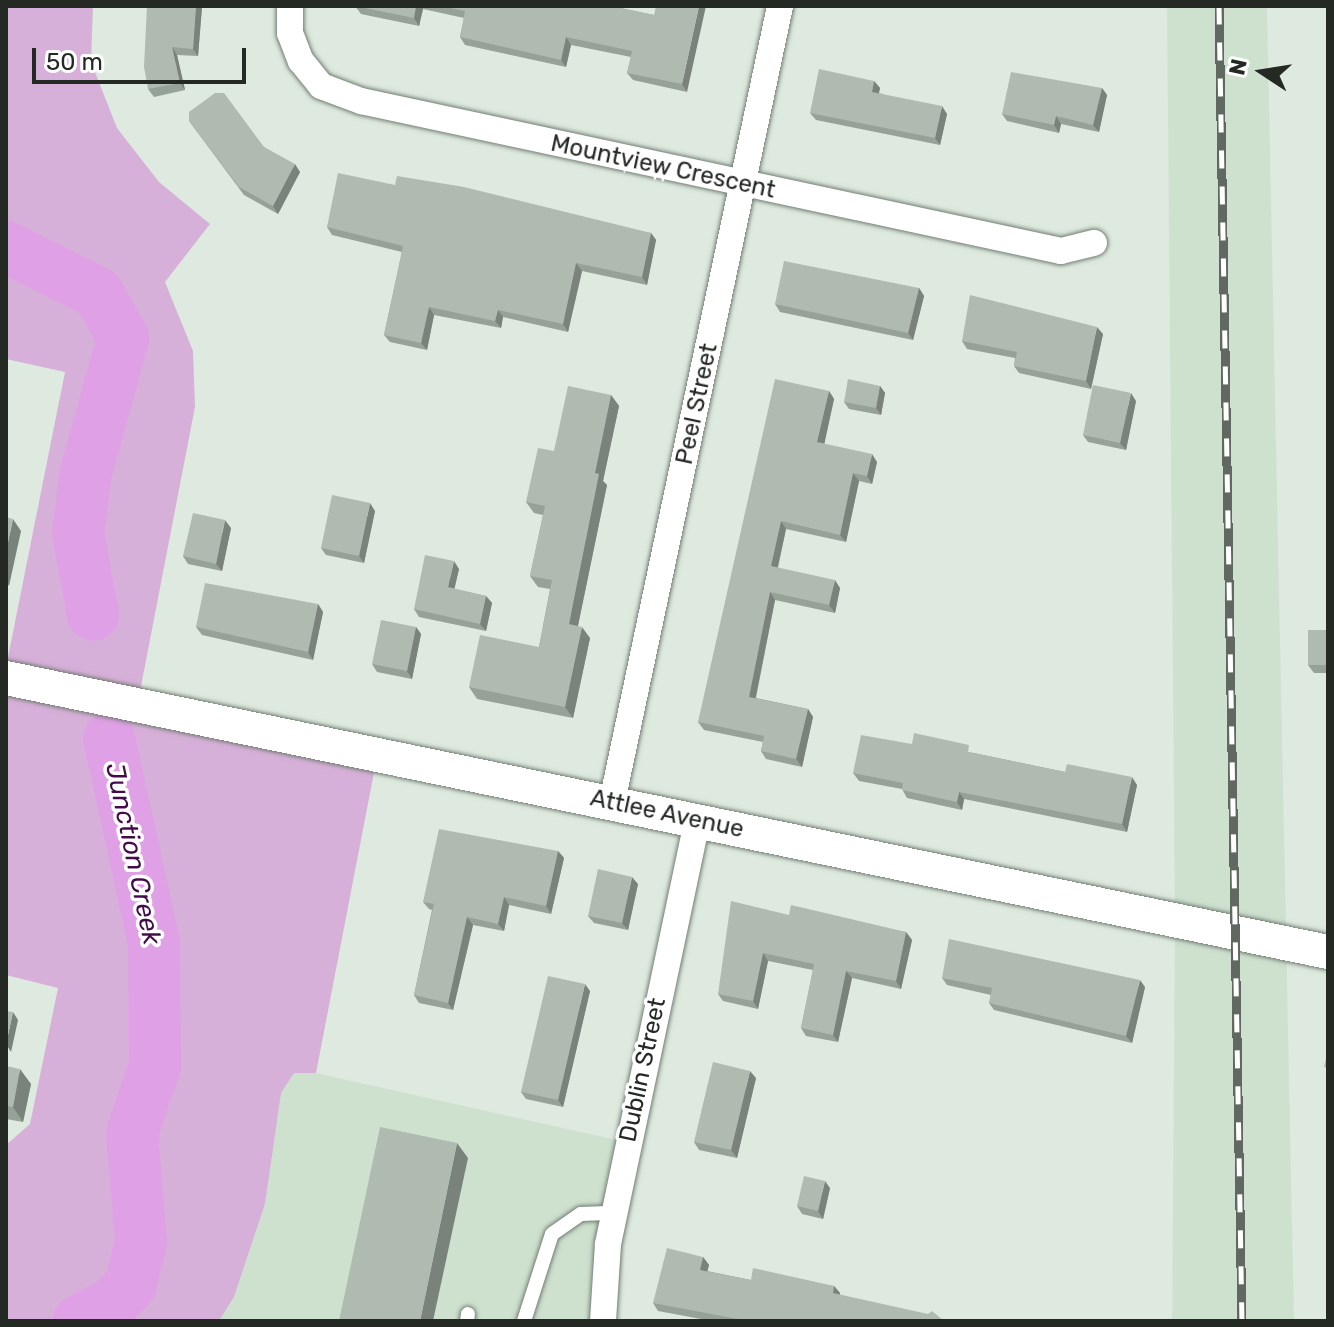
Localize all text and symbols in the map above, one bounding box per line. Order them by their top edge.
scale bar [36,32,250,82]
north arrow [1222,32,1302,112]
text: 50 m [46,48,103,76]
text: N [1223,56,1253,77]
street label: Mountview Crescent [548,129,778,205]
street label: Peel Street [670,341,724,467]
water label: Junction Creek [99,760,167,948]
street label: Attlee Avenue [587,784,747,844]
street label: Dublin Street [614,995,672,1145]

